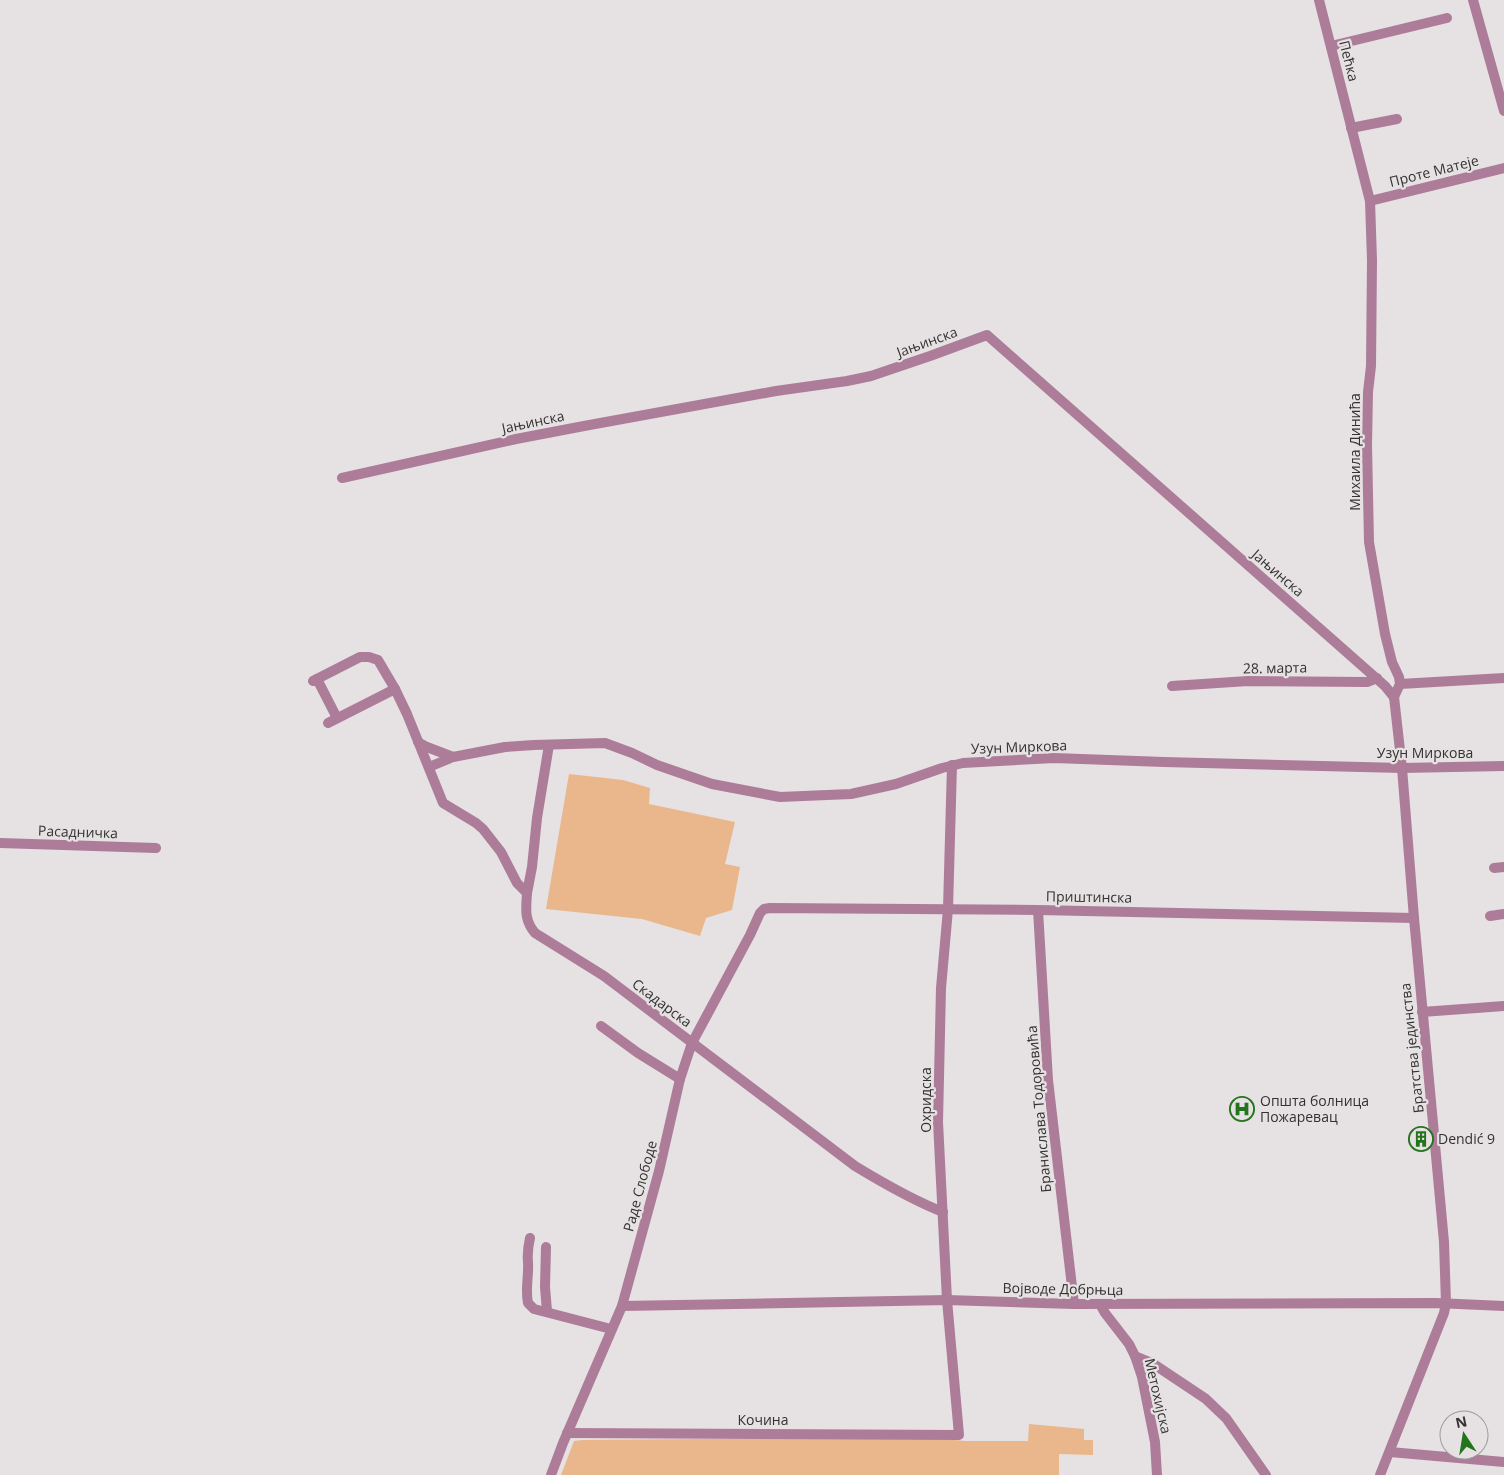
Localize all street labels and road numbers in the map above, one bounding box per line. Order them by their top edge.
street label: Пећка [1335,38,1364,83]
street label: Проте Матеје [1387,150,1481,191]
street label: Јањинска [892,322,960,362]
street label: Михаила Динића [1345,393,1364,511]
street label: Јањинска [498,406,566,438]
street label: Јањинска [1247,543,1309,601]
street label: 28. марта [1243,657,1307,678]
street label: Узун Миркова [970,735,1068,758]
street label: Узун Миркова [1377,743,1473,762]
street label: Расадничка [38,821,118,842]
street label: Приштинска [1046,886,1132,907]
street label: Скадарска [629,974,696,1031]
street label: Братства јединства [1395,982,1428,1114]
street label: Бранислава Тодоровића [1022,1025,1055,1193]
street label: Охридска [916,1067,935,1133]
street label: Раде Слободе [618,1138,661,1234]
street label: Војводе Добрњца [1002,1278,1124,1299]
street label: Метохијска [1141,1356,1176,1436]
street label: Кочина [738,1410,789,1429]

